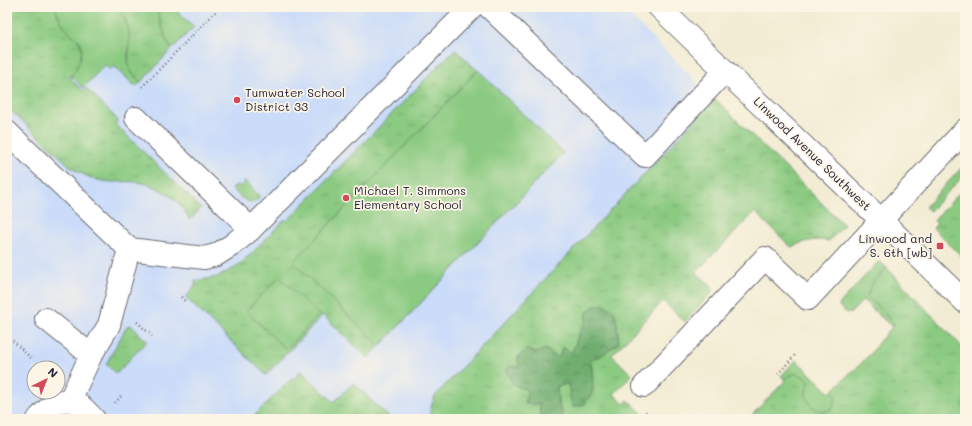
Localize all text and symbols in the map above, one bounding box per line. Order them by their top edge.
place label: Tumwater School District 33 [245,84,345,114]
street label: Linwood Avenue Southwest [751,93,875,214]
marker: Tumwater School District 33 [232,95,242,105]
place label: Michael T. Simmons Elementary School [354,182,466,212]
marker: Michael T. Simmons Elementary School [341,193,351,203]
place label: Linwood and S. 6th [wb] [859,230,932,260]
marker: Linwood and S. 6th [wb] [935,241,945,251]
north arrow [26,360,66,400]
text: N [45,364,61,381]

